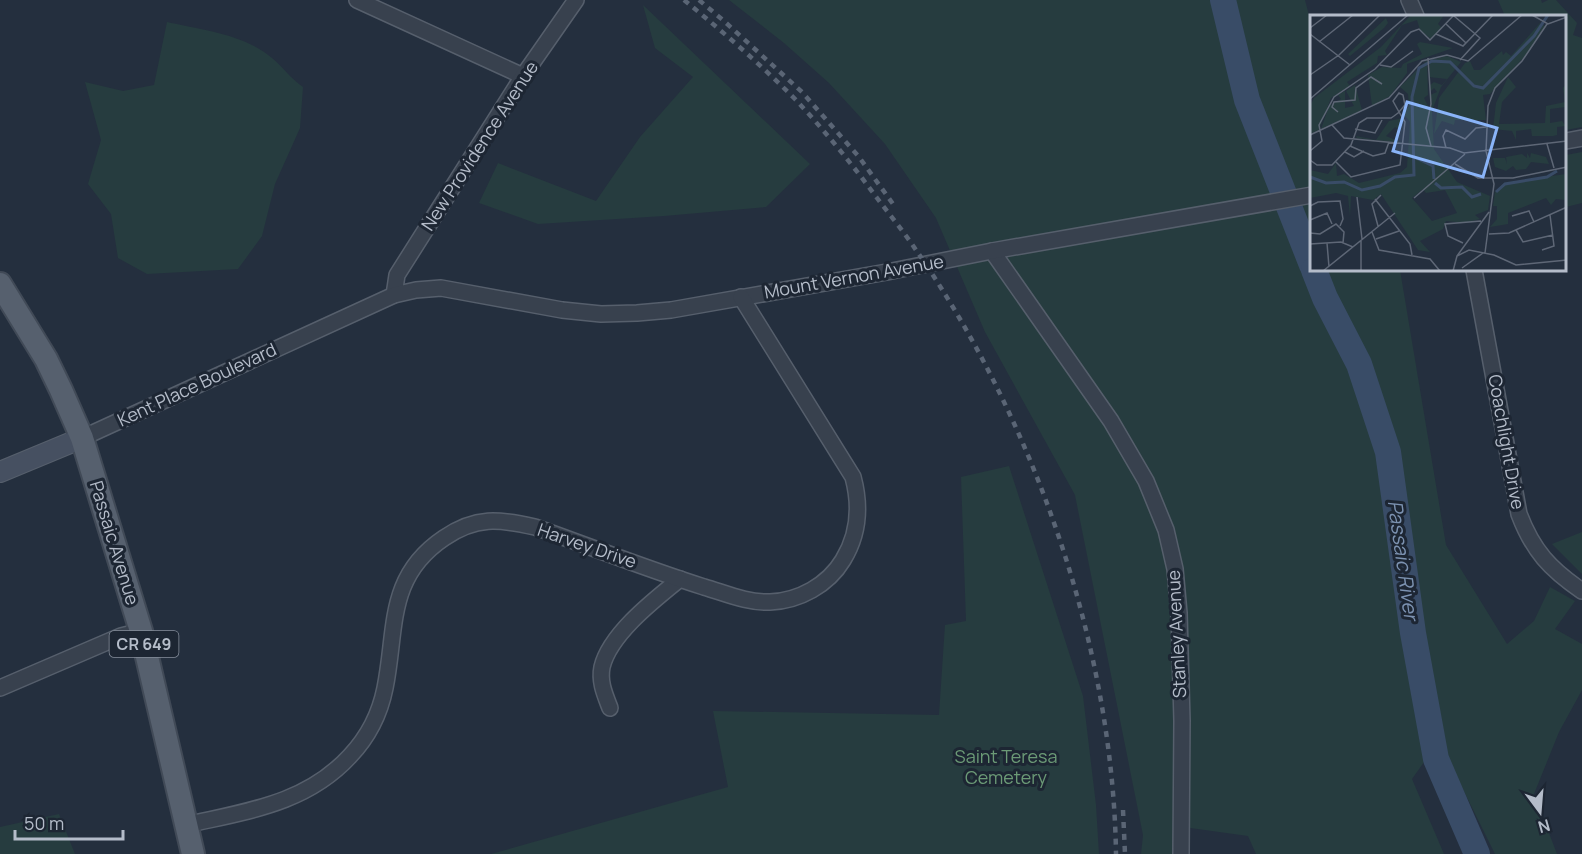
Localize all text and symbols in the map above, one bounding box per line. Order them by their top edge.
inset map [1310,15,1567,272]
street label: New Providence Avenue [415,56,543,235]
street label: Mount Vernon Avenue [762,248,946,304]
street label: Kent Place Boulevard [113,337,280,432]
street label: Coachlight Drive [1483,372,1531,511]
street label: Passaic Avenue [85,478,145,608]
water label: Passaic River [1382,498,1426,624]
street label: Harvey Drive [535,517,640,573]
street label: Stanley Avenue [1161,569,1191,699]
road number: CR 649 [110,631,178,657]
park label: Saint Teresa Cemetery [955,744,1057,789]
north arrow [1510,782,1570,842]
scale bar [15,803,123,841]
text: 50 m [24,811,64,835]
text: N [1536,814,1553,839]

